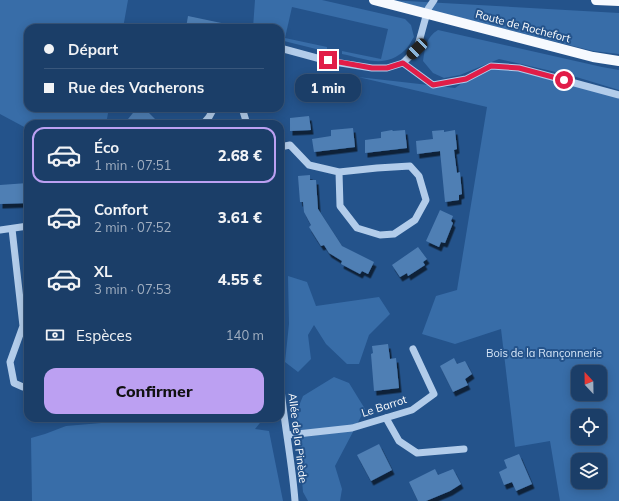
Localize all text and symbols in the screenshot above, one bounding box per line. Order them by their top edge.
street label: Route de Rochefort [474,7,572,45]
car [404,36,430,62]
text: Départ [68,40,118,59]
route end [319,51,337,69]
route start [555,71,573,89]
callout: 1 min [295,74,361,102]
text: Rue des Vacherons [68,78,204,97]
text: 1 min [311,80,345,96]
icon: car [46,137,82,173]
text: Éco [94,138,119,157]
text: 2.68 € [218,146,262,165]
text: 1 min · 07:51 [94,157,171,173]
icon: car [46,199,82,235]
text: Confort [94,200,148,219]
text: 3.61 € [218,208,262,227]
text: 2 min · 07:52 [94,219,171,235]
icon: car [46,261,82,297]
text: XL [94,262,112,281]
text: 4.55 € [218,270,262,289]
text: 3 min · 07:53 [94,281,171,297]
icon: cash [44,324,66,346]
text: Espèces [76,326,132,345]
text: 140 m [226,327,264,343]
park label: Bois de la Rançonnerie [486,346,602,360]
north arrow [571,365,607,401]
map controls [571,365,607,489]
button: Confirmer [44,368,264,414]
street label: Allée de la Pinède [286,392,310,484]
street label: Le Barrot [360,392,409,420]
button: locate [571,409,607,445]
button: layers [571,453,607,489]

